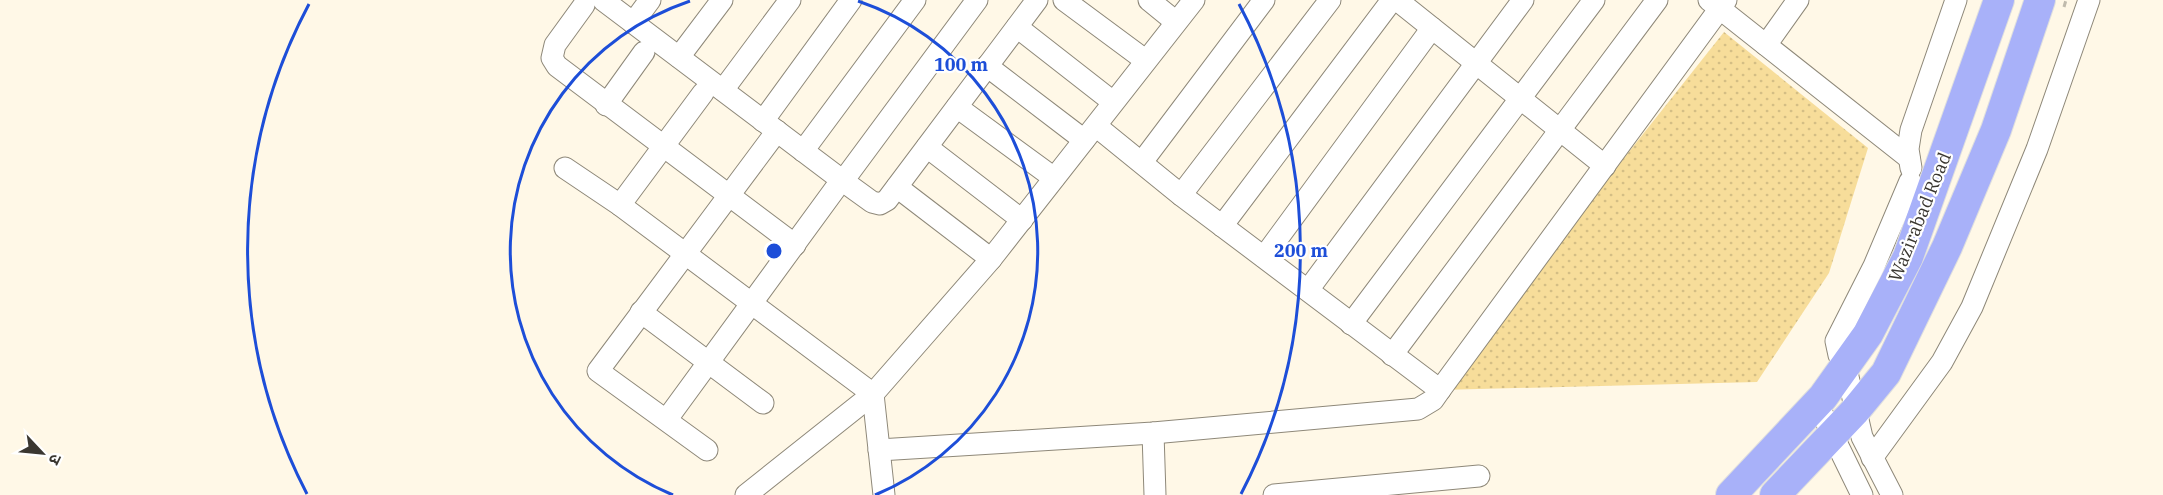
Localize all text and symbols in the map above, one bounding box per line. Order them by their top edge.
text: 100 m [934,53,989,76]
street label: Wazirabad Road [1883,149,1956,285]
text: 200 m [1274,239,1329,262]
centre of rings [764,241,784,261]
north arrow [12,423,72,483]
text: उ [44,451,67,469]

